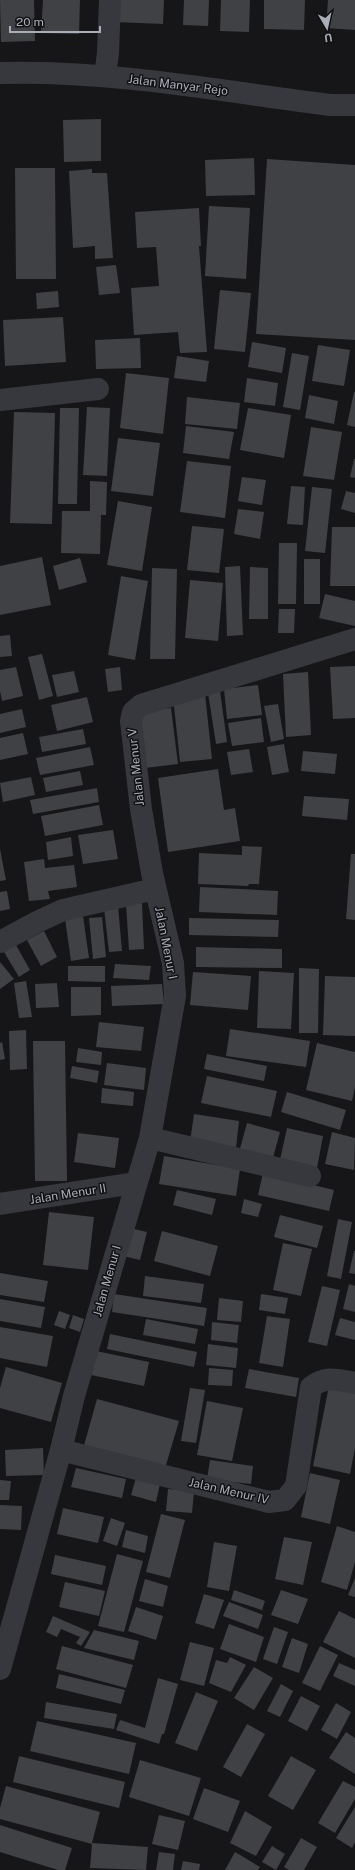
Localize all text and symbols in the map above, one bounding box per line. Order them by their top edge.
scale bar [10,8,100,34]
north arrow [307,8,347,48]
text: 20 m [16,15,44,29]
text: U [324,31,333,44]
street label: Jalan Manyar Rejo [127,72,229,98]
street label: Jalan Menur V [125,727,147,807]
street label: Jalan Menur I [152,906,180,980]
street label: Jalan Menur II [29,1181,107,1207]
street label: Jalan Menur I [90,1244,124,1318]
street label: Jalan Menur IV [188,1475,270,1507]

